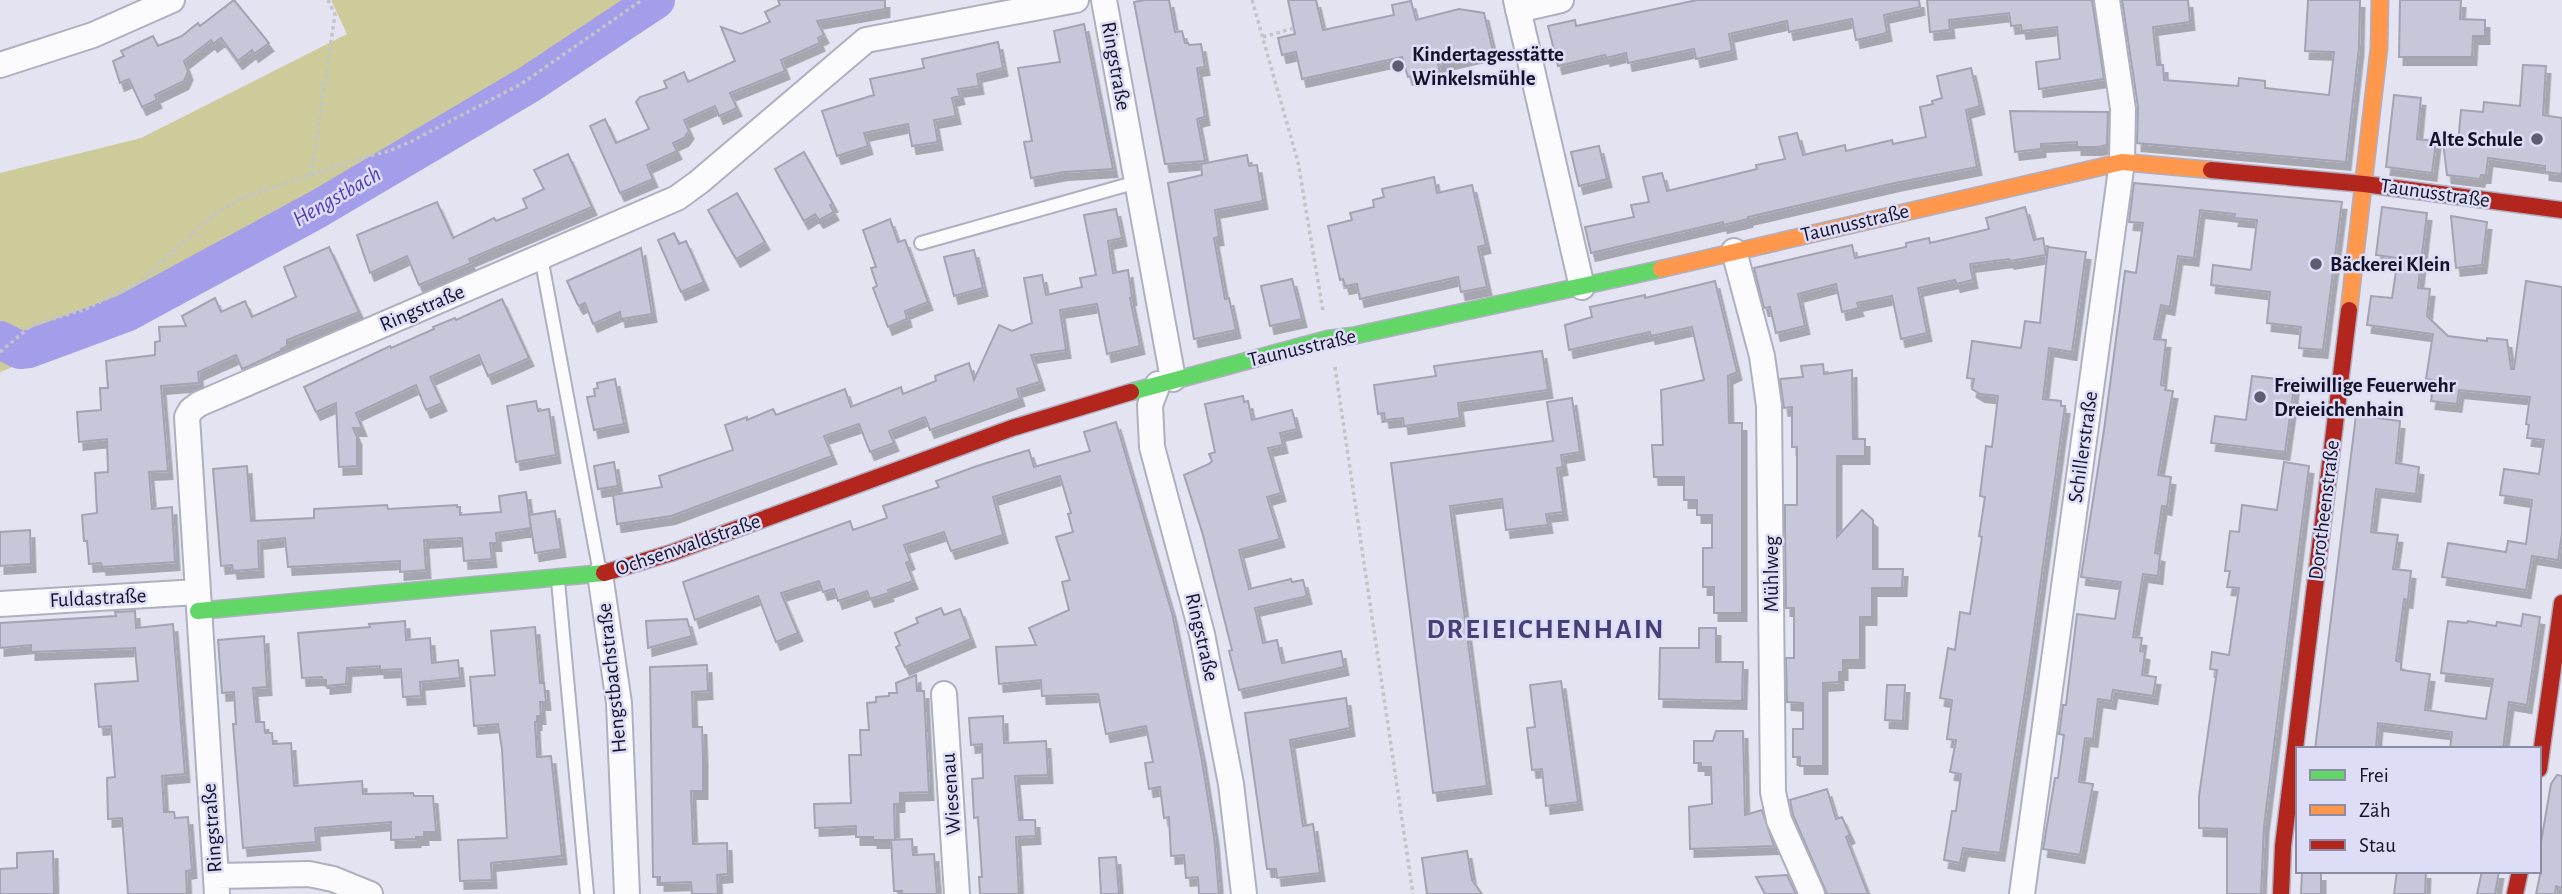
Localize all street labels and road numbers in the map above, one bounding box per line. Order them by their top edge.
street label: Ringstraße [1098,20,1134,112]
street label: Taunusstraße [2379,175,2491,211]
street label: Taunusstraße [1799,200,1911,246]
street label: Ringstraße [377,281,467,335]
street label: Taunusstraße [1246,325,1358,371]
street label: Schillerstraße [2065,390,2101,504]
street label: Dorotheenstraße [2305,439,2343,581]
street label: Ochsenwaldstraße [613,510,763,580]
street label: Mühlweg [1761,535,1782,612]
street label: Fuldastraße [49,585,147,611]
street label: Ringstraße [1182,591,1222,683]
street label: Hengstbachstraße [594,602,630,754]
street label: Wiesenau [938,752,964,836]
street label: Ringstraße [198,782,226,874]

